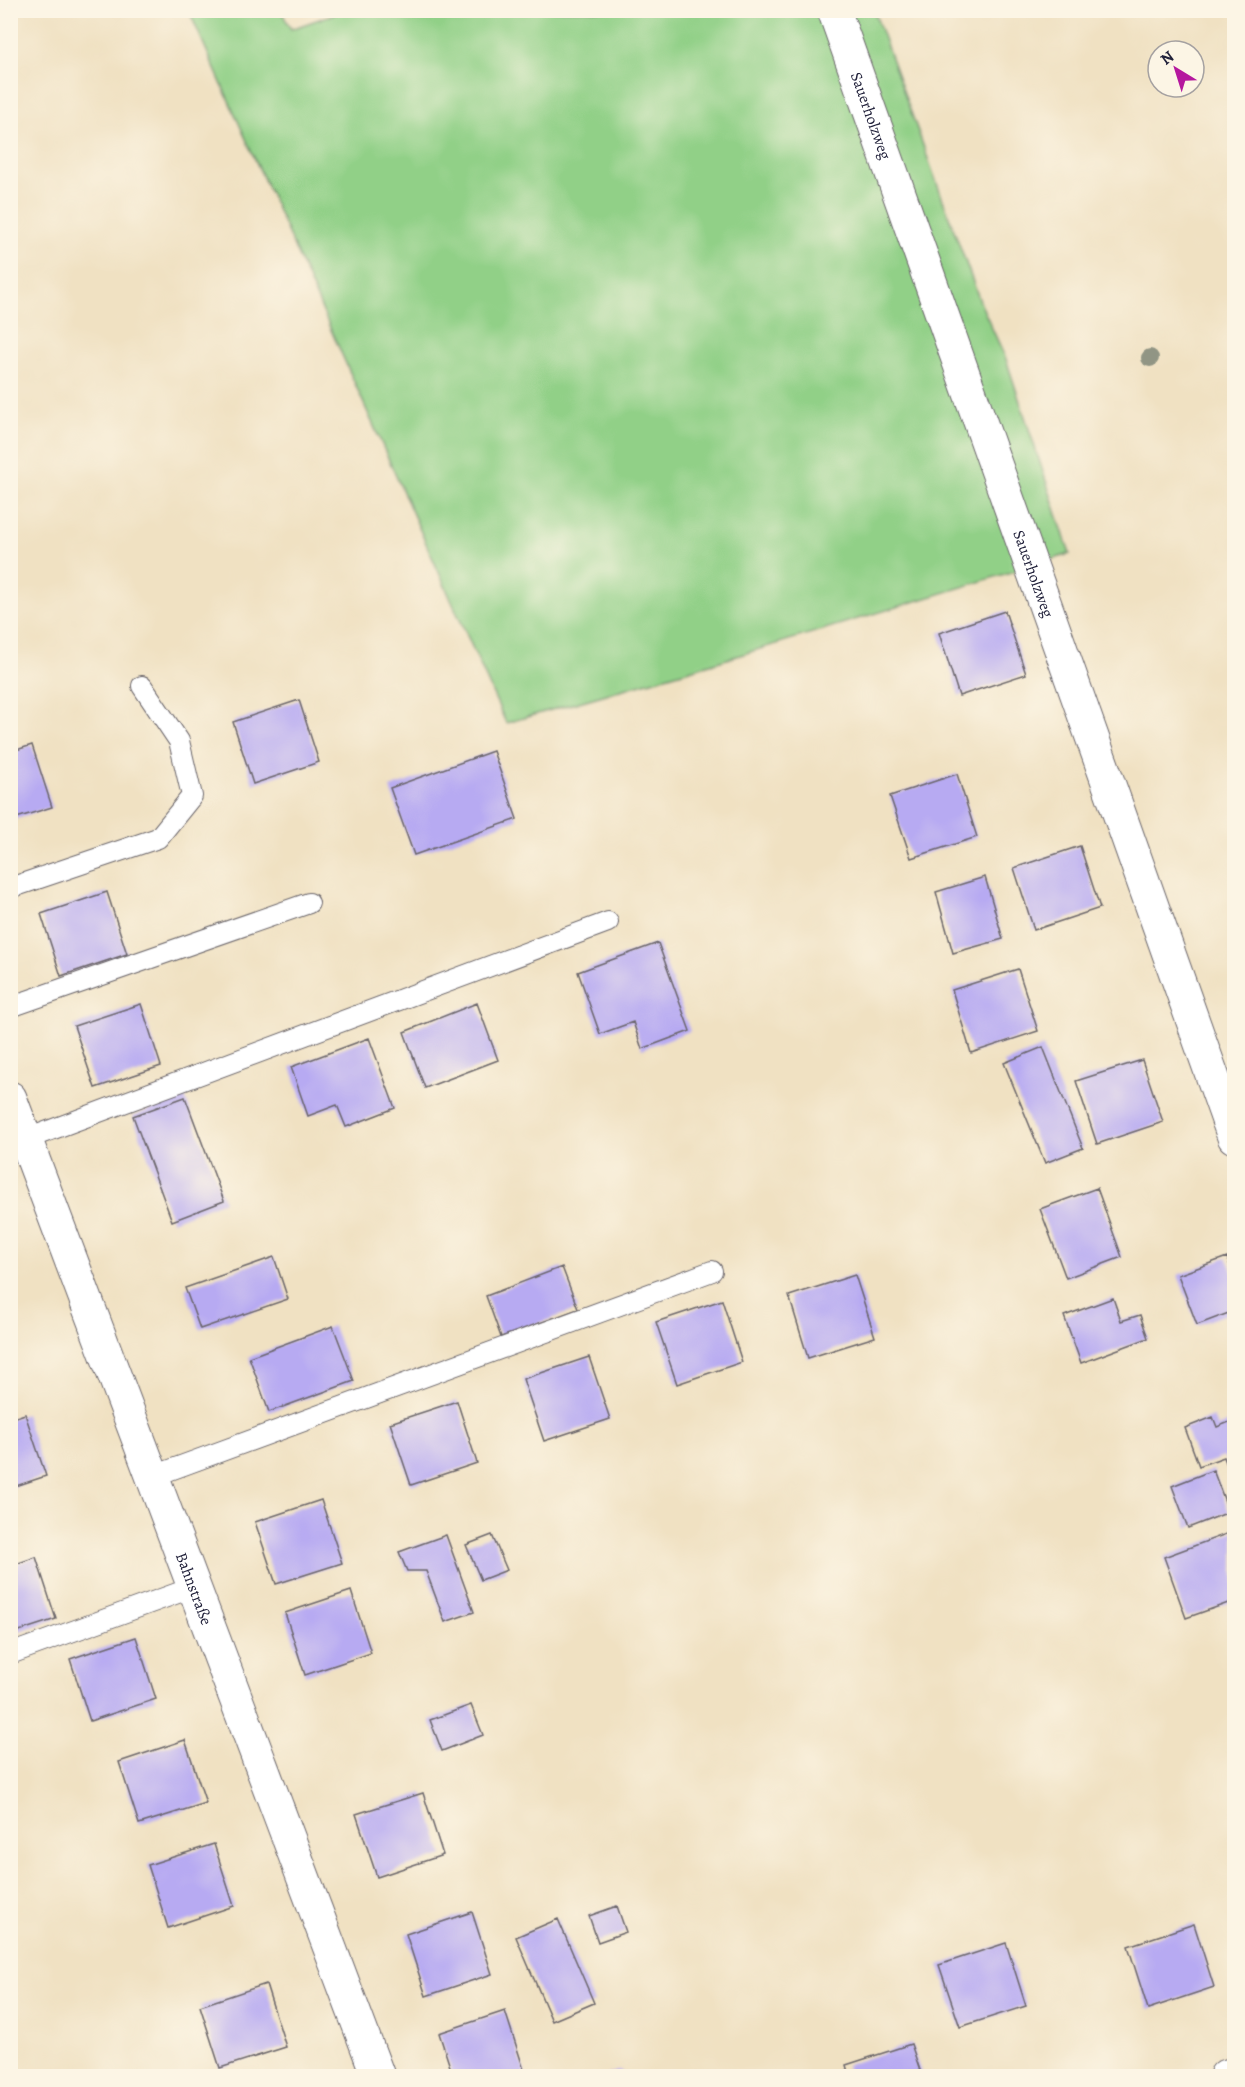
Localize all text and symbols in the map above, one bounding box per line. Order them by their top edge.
north arrow [1146,39,1206,99]
text: N [1156,45,1179,70]
street label: Sauerholzweg [845,69,896,163]
street label: Sauerholzweg [1007,527,1059,621]
street label: Bahnstraße [170,1549,217,1628]

